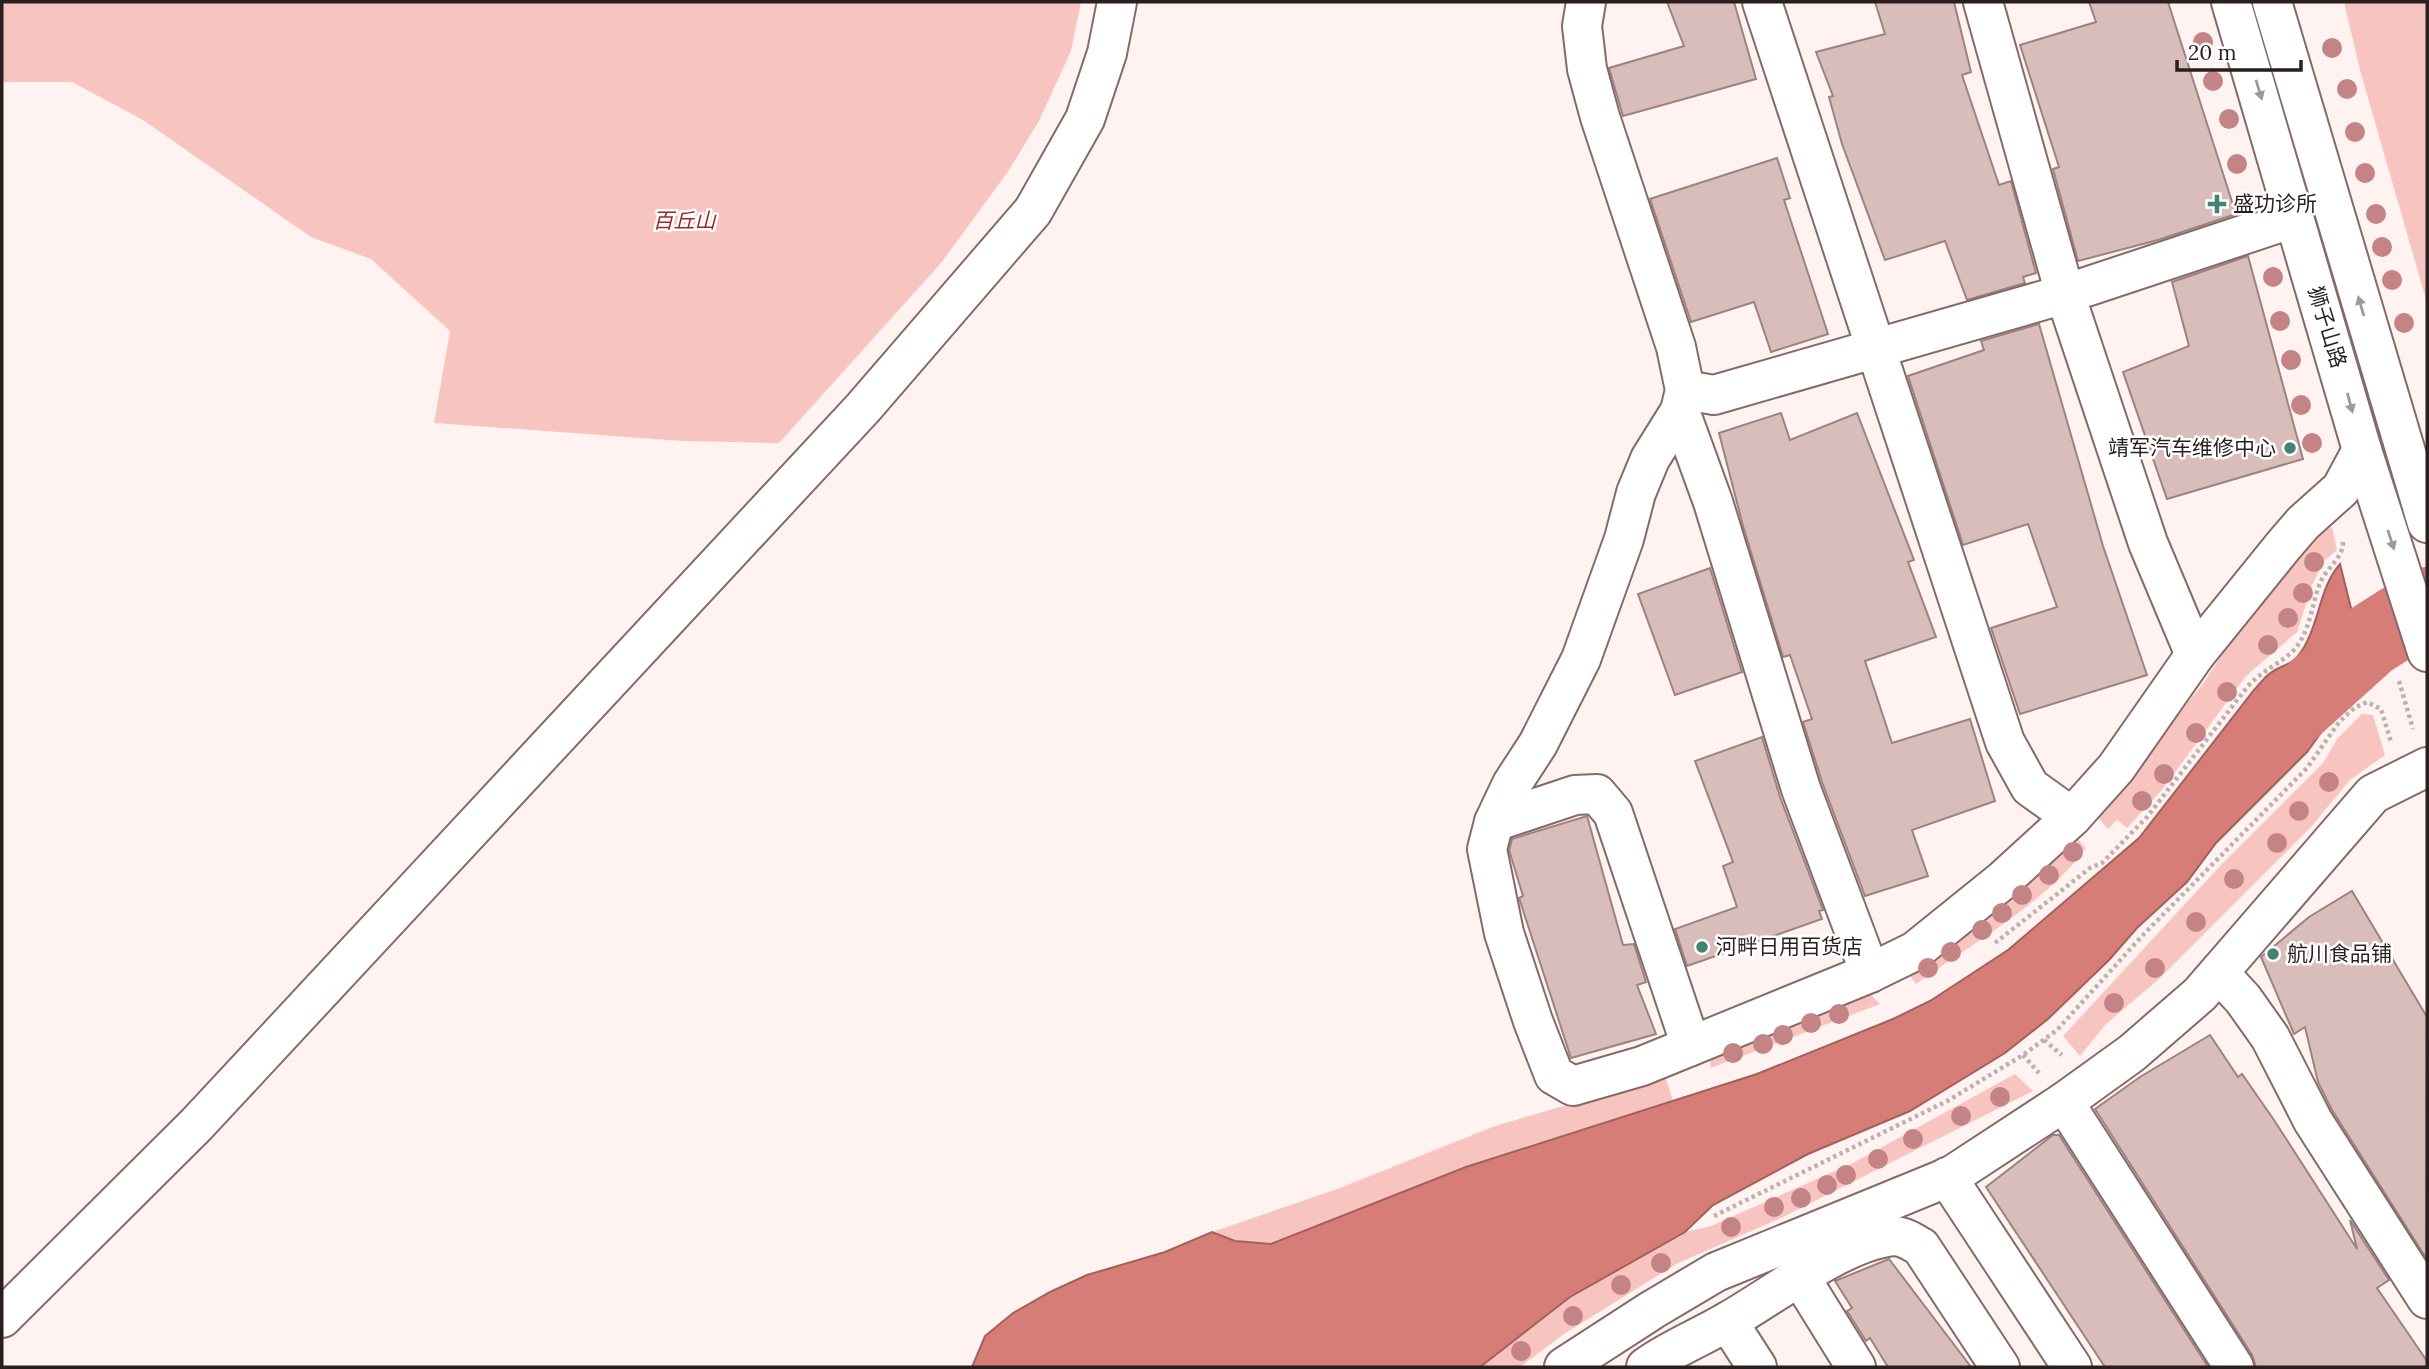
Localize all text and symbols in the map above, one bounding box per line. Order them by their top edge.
scale bar [2177,28,2301,72]
text: 20 m [2188,39,2237,66]
one-way arrow [2254,80,2264,101]
place label: 盛功诊所 [2233,190,2317,217]
marker: 盛功诊所 [2207,194,2227,214]
park label: 百丘山 [653,207,717,234]
street label: 狮子山路 [2302,283,2353,371]
one-way arrow [2356,295,2366,316]
one-way arrow [2345,392,2356,414]
place label: 靖军汽车维修中心 [2108,434,2276,461]
marker: 靖军汽车维修中心 [2282,440,2298,456]
one-way arrow [2387,530,2397,551]
place label: 河畔日用百货店 [1716,933,1863,960]
marker: 河畔日用百货店 [1694,939,1710,955]
place label: 航川食品铺 [2287,940,2392,967]
marker: 航川食品铺 [2265,946,2281,962]

